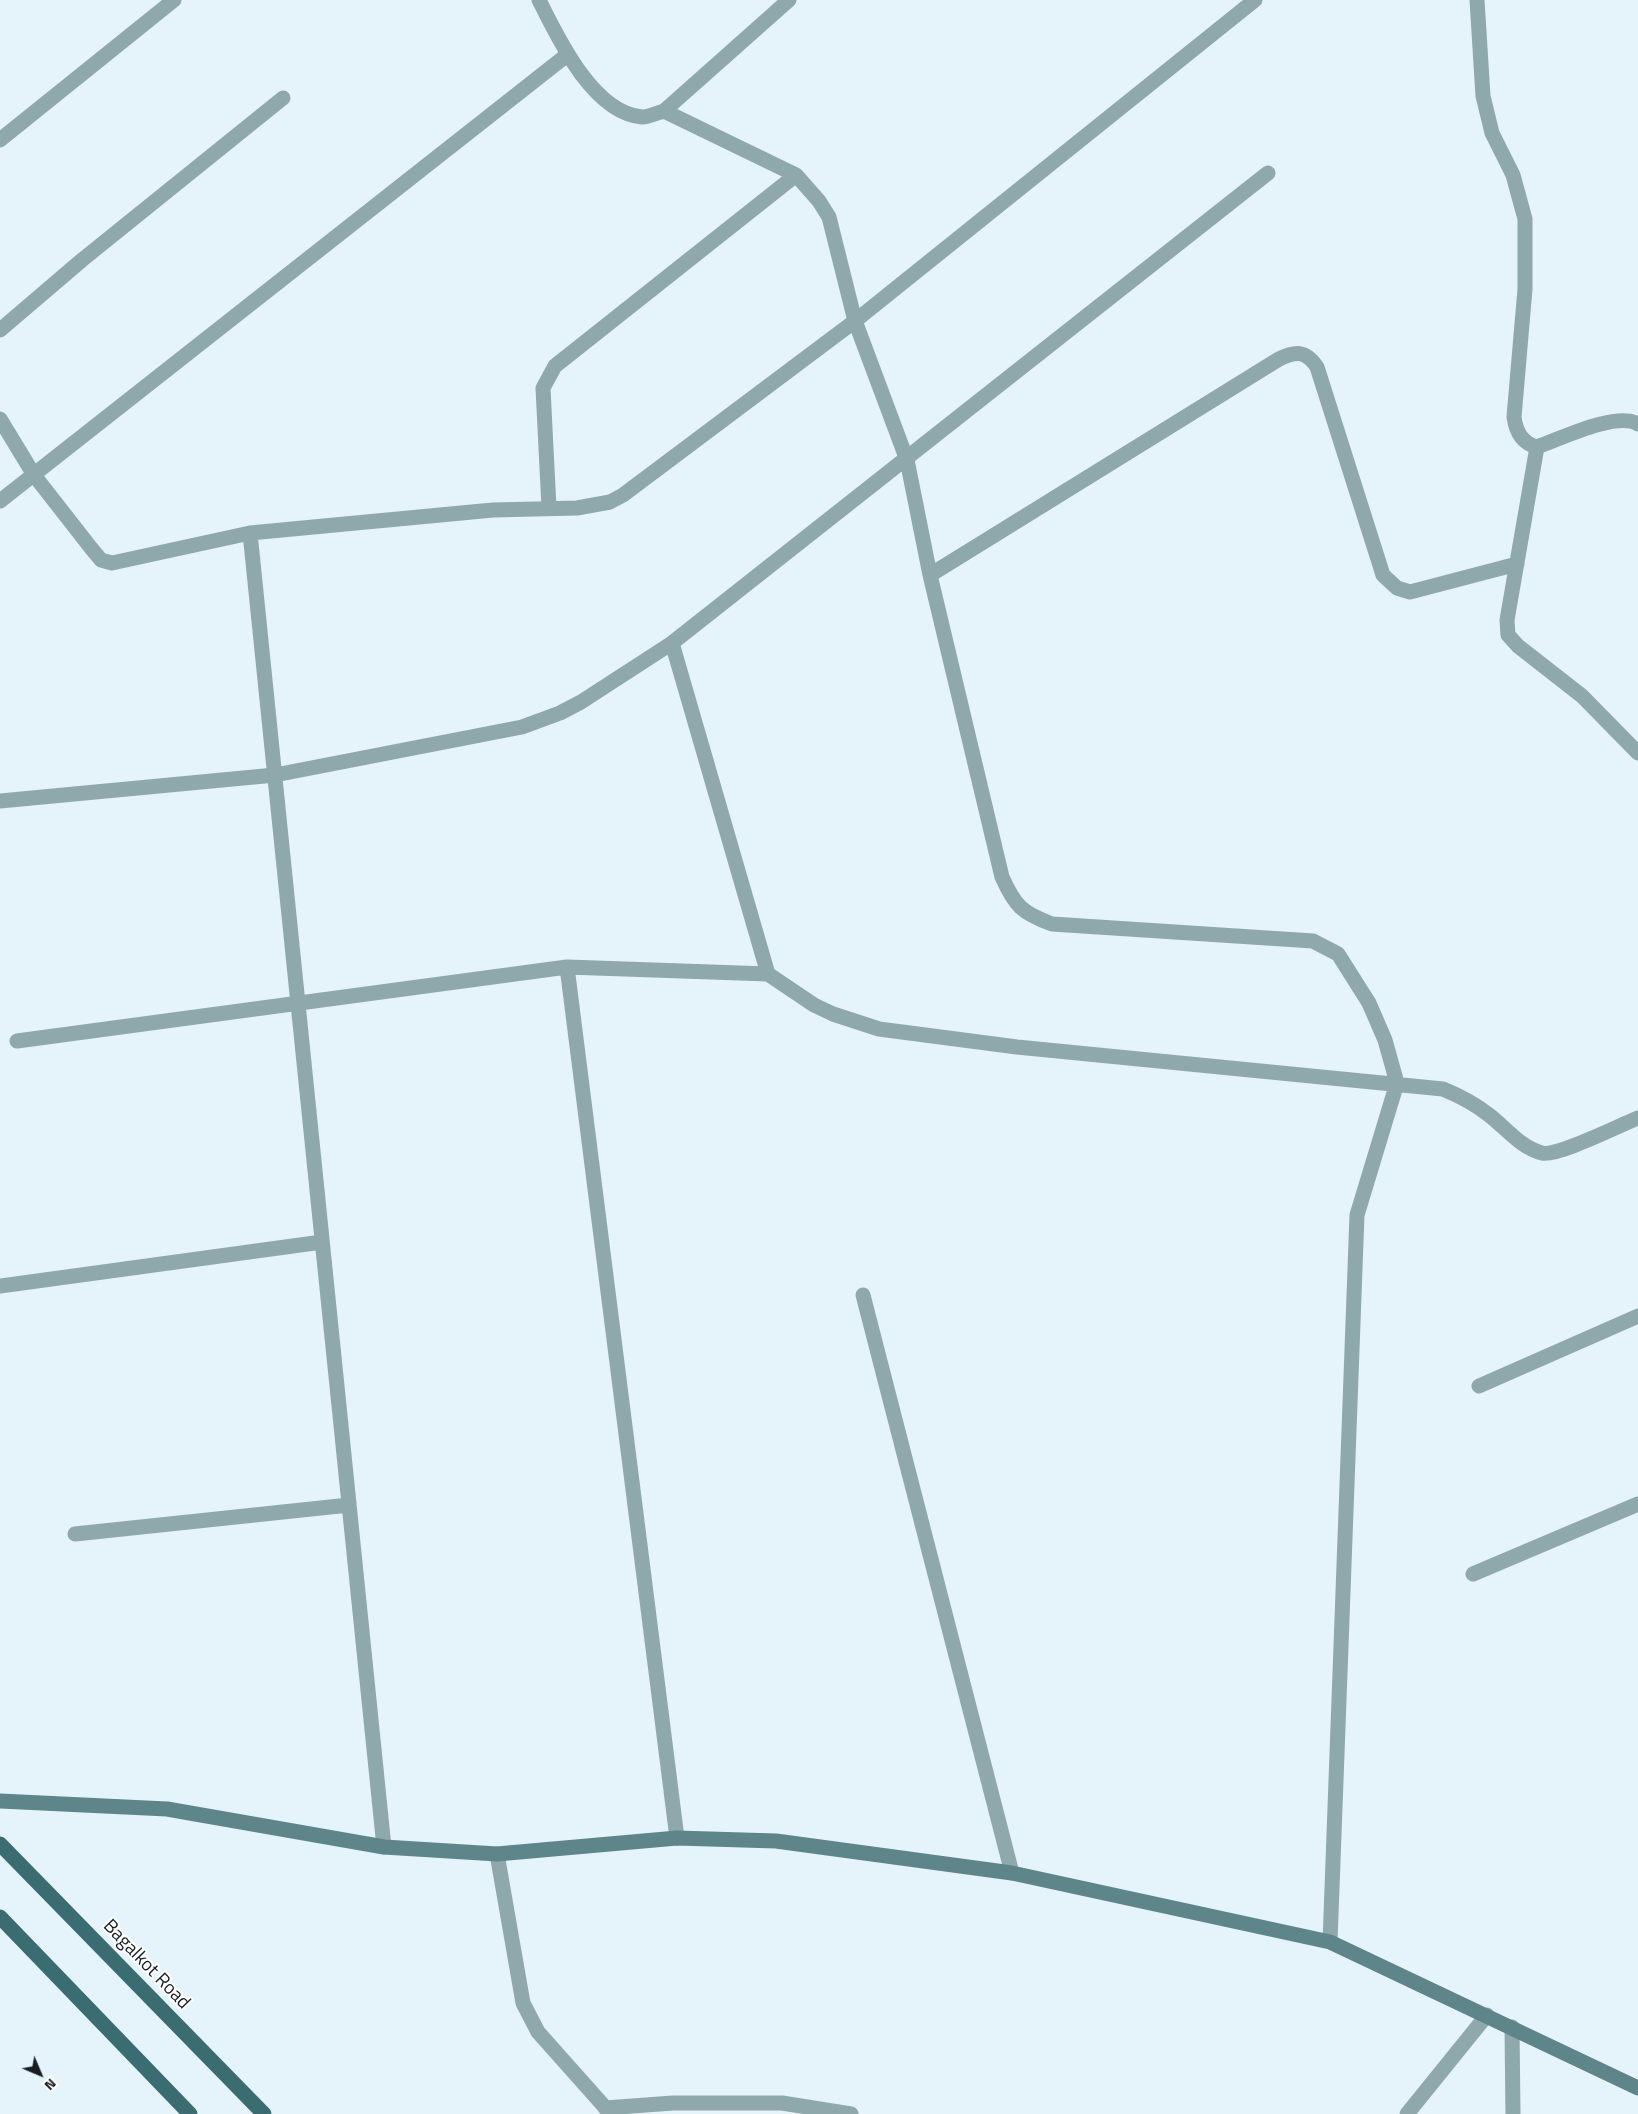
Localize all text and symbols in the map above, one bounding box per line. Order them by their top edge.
street label: Bagalkot Road [98,1915,194,2015]
north arrow [15,2049,65,2099]
text: N [40,2074,62,2096]

